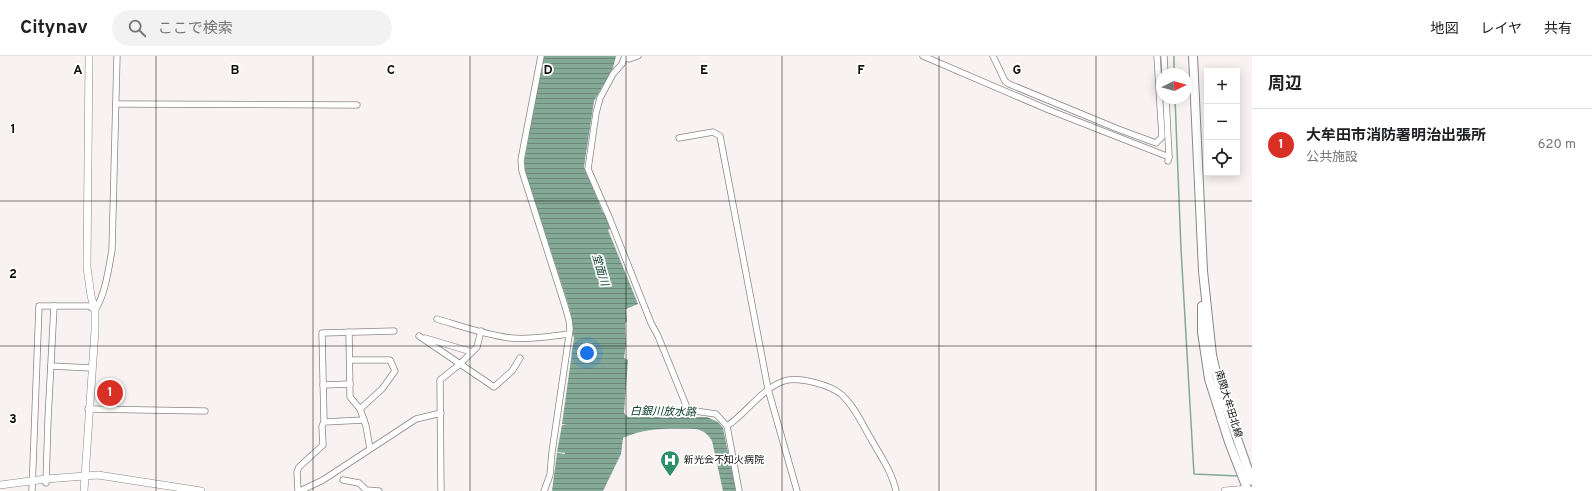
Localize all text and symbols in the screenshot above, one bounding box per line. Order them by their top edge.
search box [112,10,392,46]
text: Citynav [20,16,88,40]
icon: search [126,17,148,39]
text: ここで検索 [158,20,233,39]
text: 地図 [1430,21,1458,38]
text: レイヤ [1480,21,1522,38]
text: 共有 [1544,21,1572,38]
text: A [73,63,83,79]
text: B [231,63,240,79]
text: C [387,63,395,79]
text: D [543,63,553,79]
text: E [700,63,708,79]
text: F [857,63,865,79]
text: G [1013,63,1022,79]
north arrow [1156,68,1192,104]
map controls [1204,68,1240,176]
button: + [1204,68,1240,104]
text: 周辺 [1268,74,1302,96]
button: − [1204,104,1240,140]
text: 1 [10,122,16,138]
text: 大牟田市消防署明治出張所 [1306,127,1486,146]
text: 1 [1278,137,1284,153]
text: 620 m [1538,137,1576,153]
button: locate [1204,140,1240,176]
text: 公共施設 [1306,150,1358,166]
water label: 堂面川 [589,252,612,289]
text: 2 [9,267,17,283]
your location [577,343,597,363]
street label: 南関大牟田北線 [1212,369,1244,439]
pin: 1 [97,378,123,408]
water label: 白銀川放水路 [630,404,697,420]
text: 3 [9,412,17,428]
hospital icon: 新光会不知火病院 [659,449,681,477]
place label: 新光会不知火病院 [684,454,764,467]

